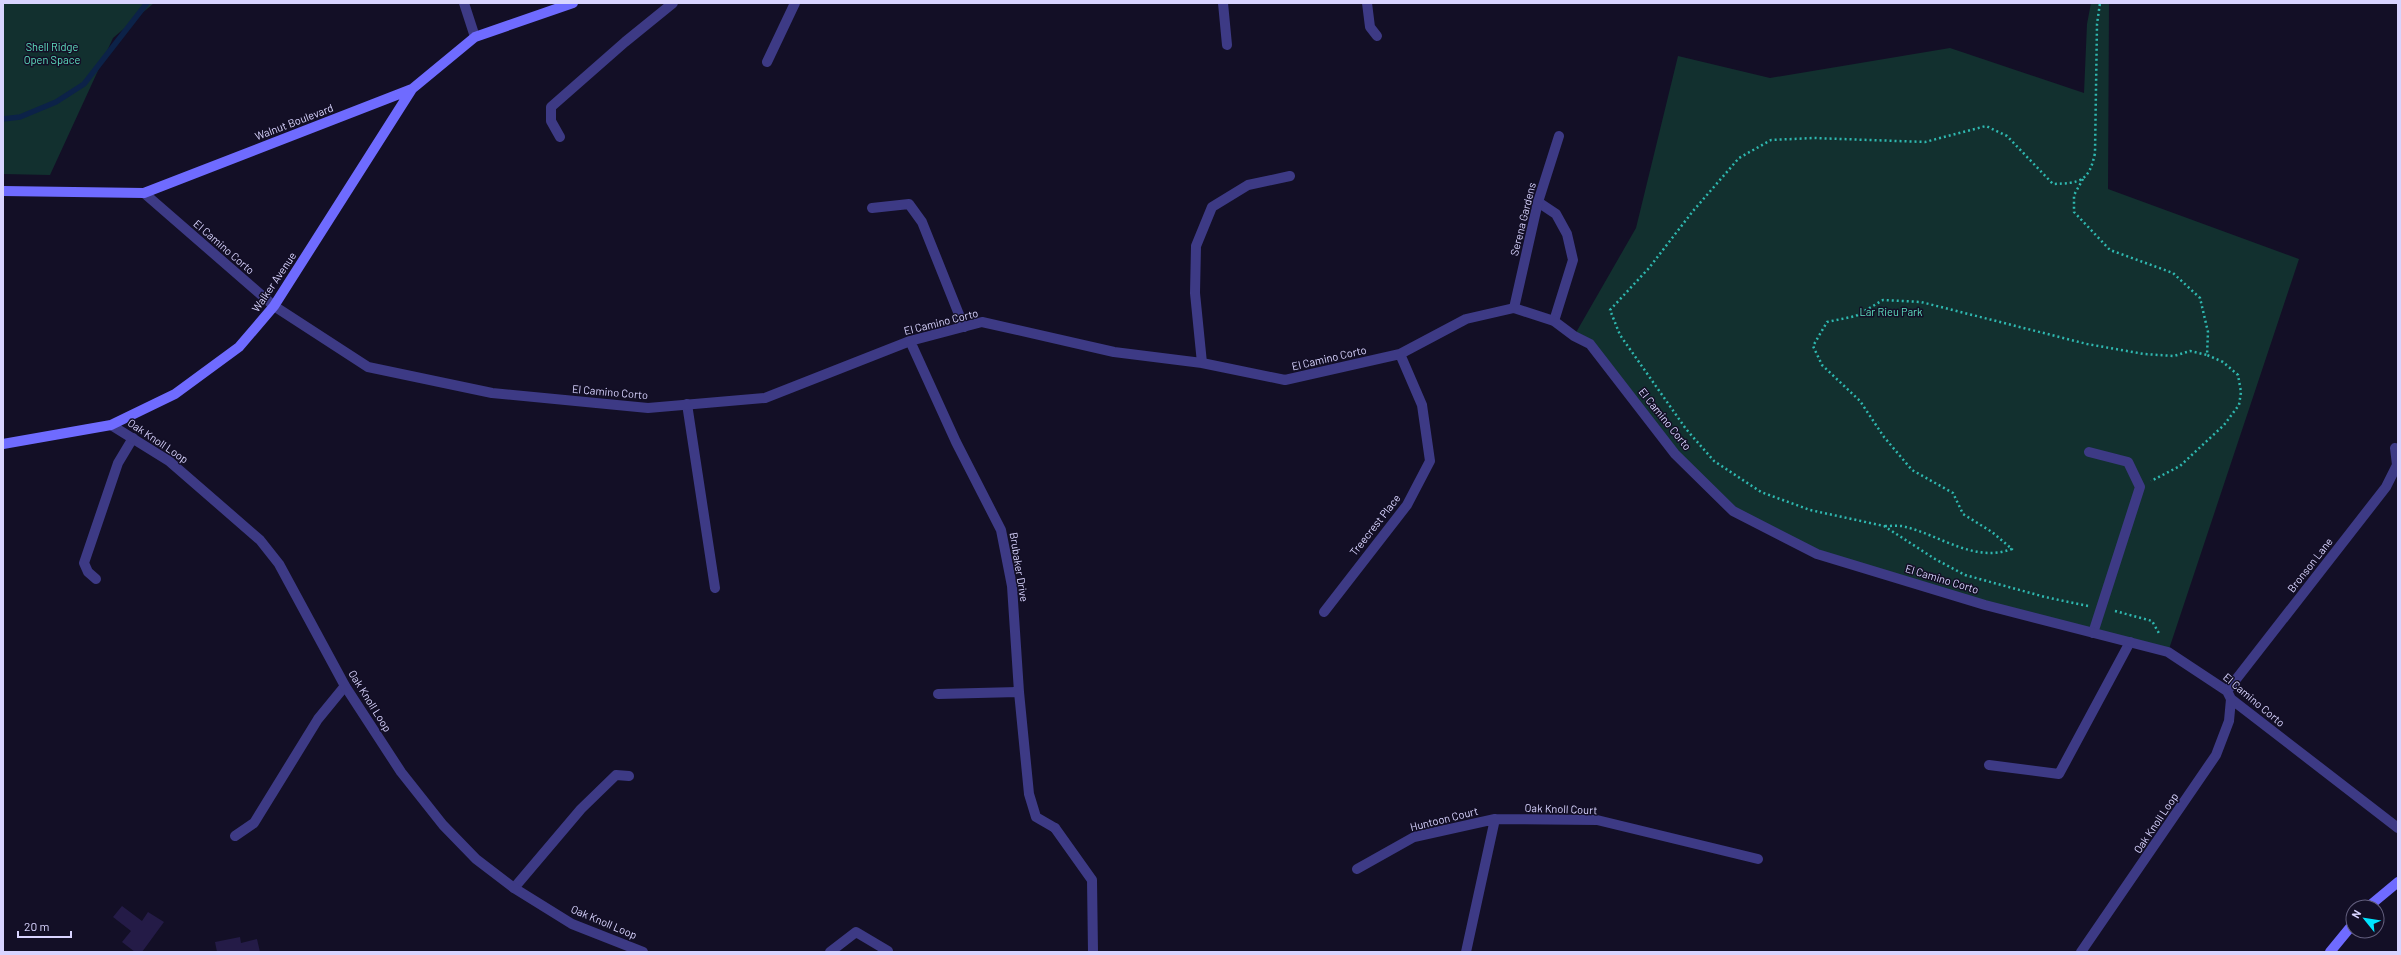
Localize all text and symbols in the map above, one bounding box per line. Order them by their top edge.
park label: Shell Ridge Open Space [24,40,80,66]
street label: Walnut Boulevard [253,101,335,142]
street label: Serena Gardens [1507,181,1538,257]
street label: El Camino Corto [191,217,257,277]
street label: Walker Avenue [249,249,299,314]
park label: Lar Rieu Park [1859,305,1923,318]
street label: El Camino Corto [902,306,979,337]
street label: El Camino Corto [1290,343,1367,372]
street label: El Camino Corto [572,382,649,401]
street label: El Camino Corto [1636,385,1694,452]
street label: Oak Knoll Loop [126,416,191,466]
street label: Treecrest Place [1347,491,1403,558]
street label: Brubaker Drive [1008,531,1031,603]
street label: Bronson Lane [2284,535,2335,595]
street label: El Camino Corto [1904,561,1980,596]
street label: Oak Knoll Loop [346,668,395,734]
street label: El Camino Corto [2221,670,2288,729]
street label: Oak Knoll Loop [2131,790,2181,855]
street label: Oak Knoll Court [1524,801,1598,816]
street label: Huntoon Court [1408,804,1479,833]
north arrow [2345,899,2385,939]
street label: Oak Knoll Loop [569,902,639,941]
text: N [2348,907,2363,920]
scale bar [18,913,71,939]
text: 20 m [24,919,50,933]

